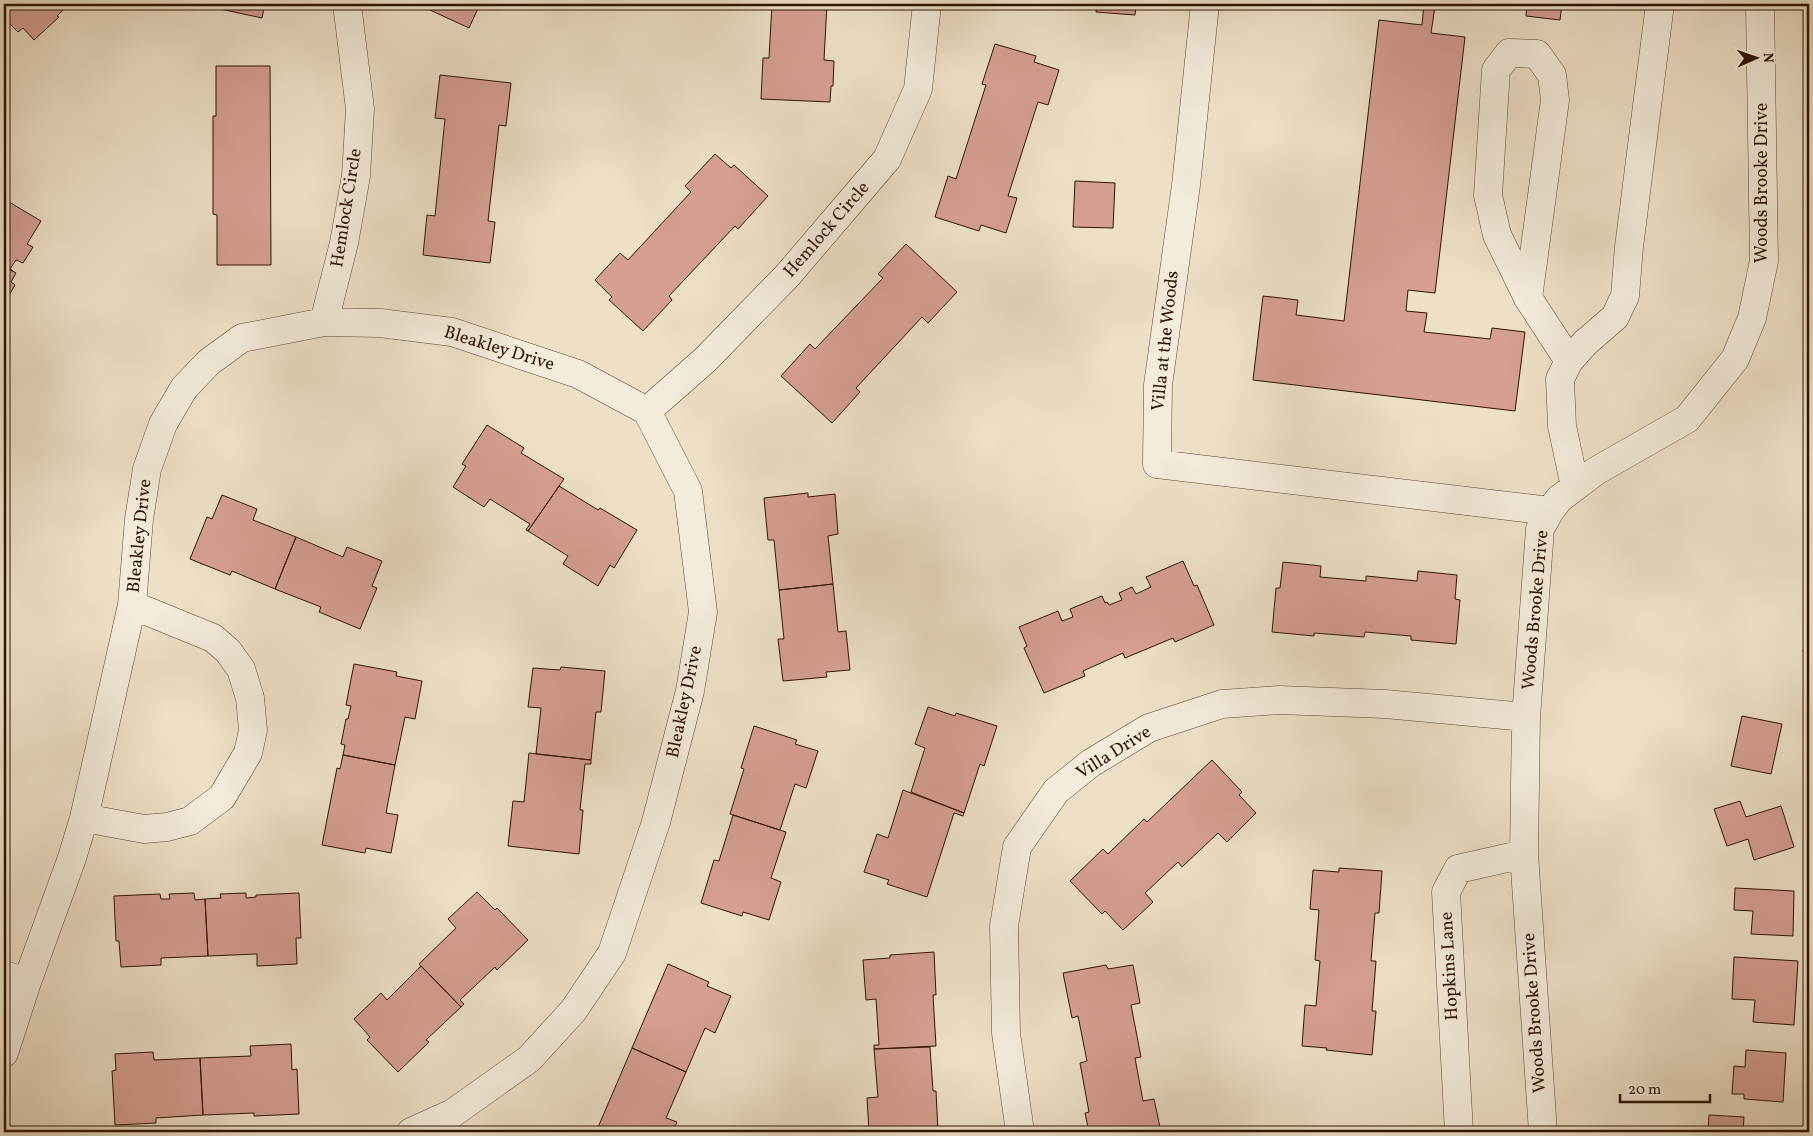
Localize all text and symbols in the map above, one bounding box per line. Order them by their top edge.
north arrow [1730,32,1780,82]
text: N [1758,52,1777,63]
street label: Woods Brooke Drive [1750,103,1775,263]
street label: Hemlock Circle [325,147,369,269]
street label: Hemlock Circle [778,176,876,284]
street label: Villa at the Woods [1146,270,1186,412]
street label: Bleakley Drive [441,320,557,378]
street label: Bleakley Drive [122,478,158,594]
street label: Woods Brooke Drive [1517,529,1555,691]
street label: Bleakley Drive [661,643,709,761]
street label: Villa Drive [1072,720,1156,786]
street label: Hopkins Lane [1435,911,1465,1021]
street label: Woods Brooke Drive [1517,932,1553,1094]
scale bar [1620,1071,1710,1103]
text: 20 m [1628,1080,1661,1101]

